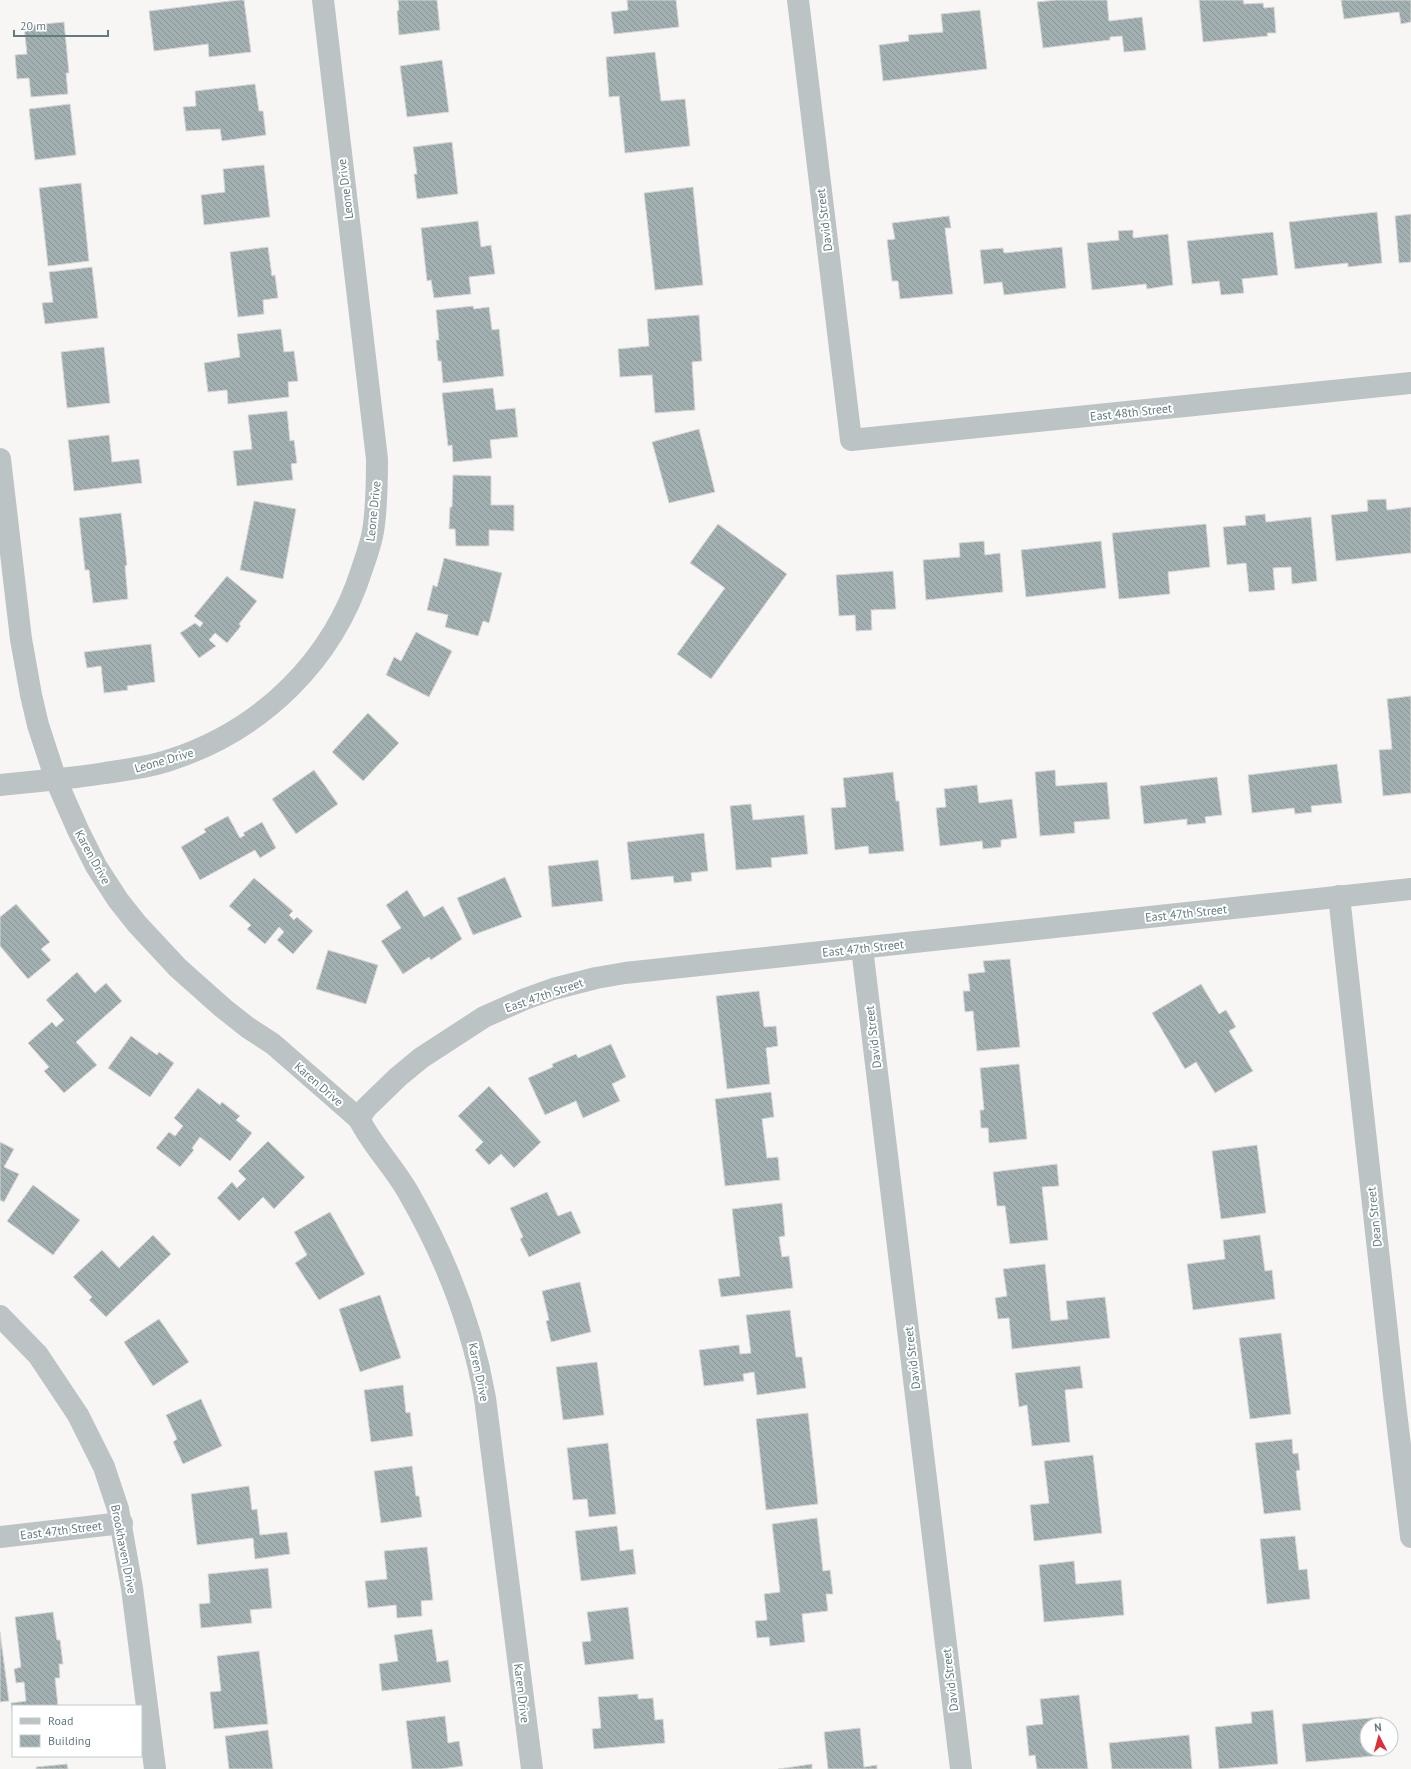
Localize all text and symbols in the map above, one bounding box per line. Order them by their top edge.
scale bar [14,12,108,38]
text: 20 m [20,18,46,33]
street label: Leone Drive [334,158,356,220]
street label: David Street [813,188,835,252]
street label: East 48th Street [1089,400,1173,424]
street label: Leone Drive [362,480,384,542]
street label: Leone Drive [133,744,195,776]
street label: Karen Drive [72,827,114,887]
street label: East 47th Street [1144,901,1228,925]
street label: East 47th Street [821,936,905,960]
street label: East 47th Street [503,975,585,1015]
street label: David Street [862,1005,884,1069]
street label: Karen Drive [292,1059,346,1109]
street label: Dean Street [1363,1186,1385,1248]
street label: David Street [901,1326,923,1390]
street label: Karen Drive [465,1341,493,1403]
street label: Brookhaven Drive [108,1503,140,1595]
street label: East 47th Street [19,1518,103,1542]
street label: David Street [939,1648,961,1712]
street label: Karen Drive [511,1662,533,1724]
legend [12,1705,142,1757]
text: Road [48,1713,73,1728]
north arrow [1359,1717,1399,1757]
text: N [1374,1720,1382,1734]
text: Building [48,1733,91,1748]

